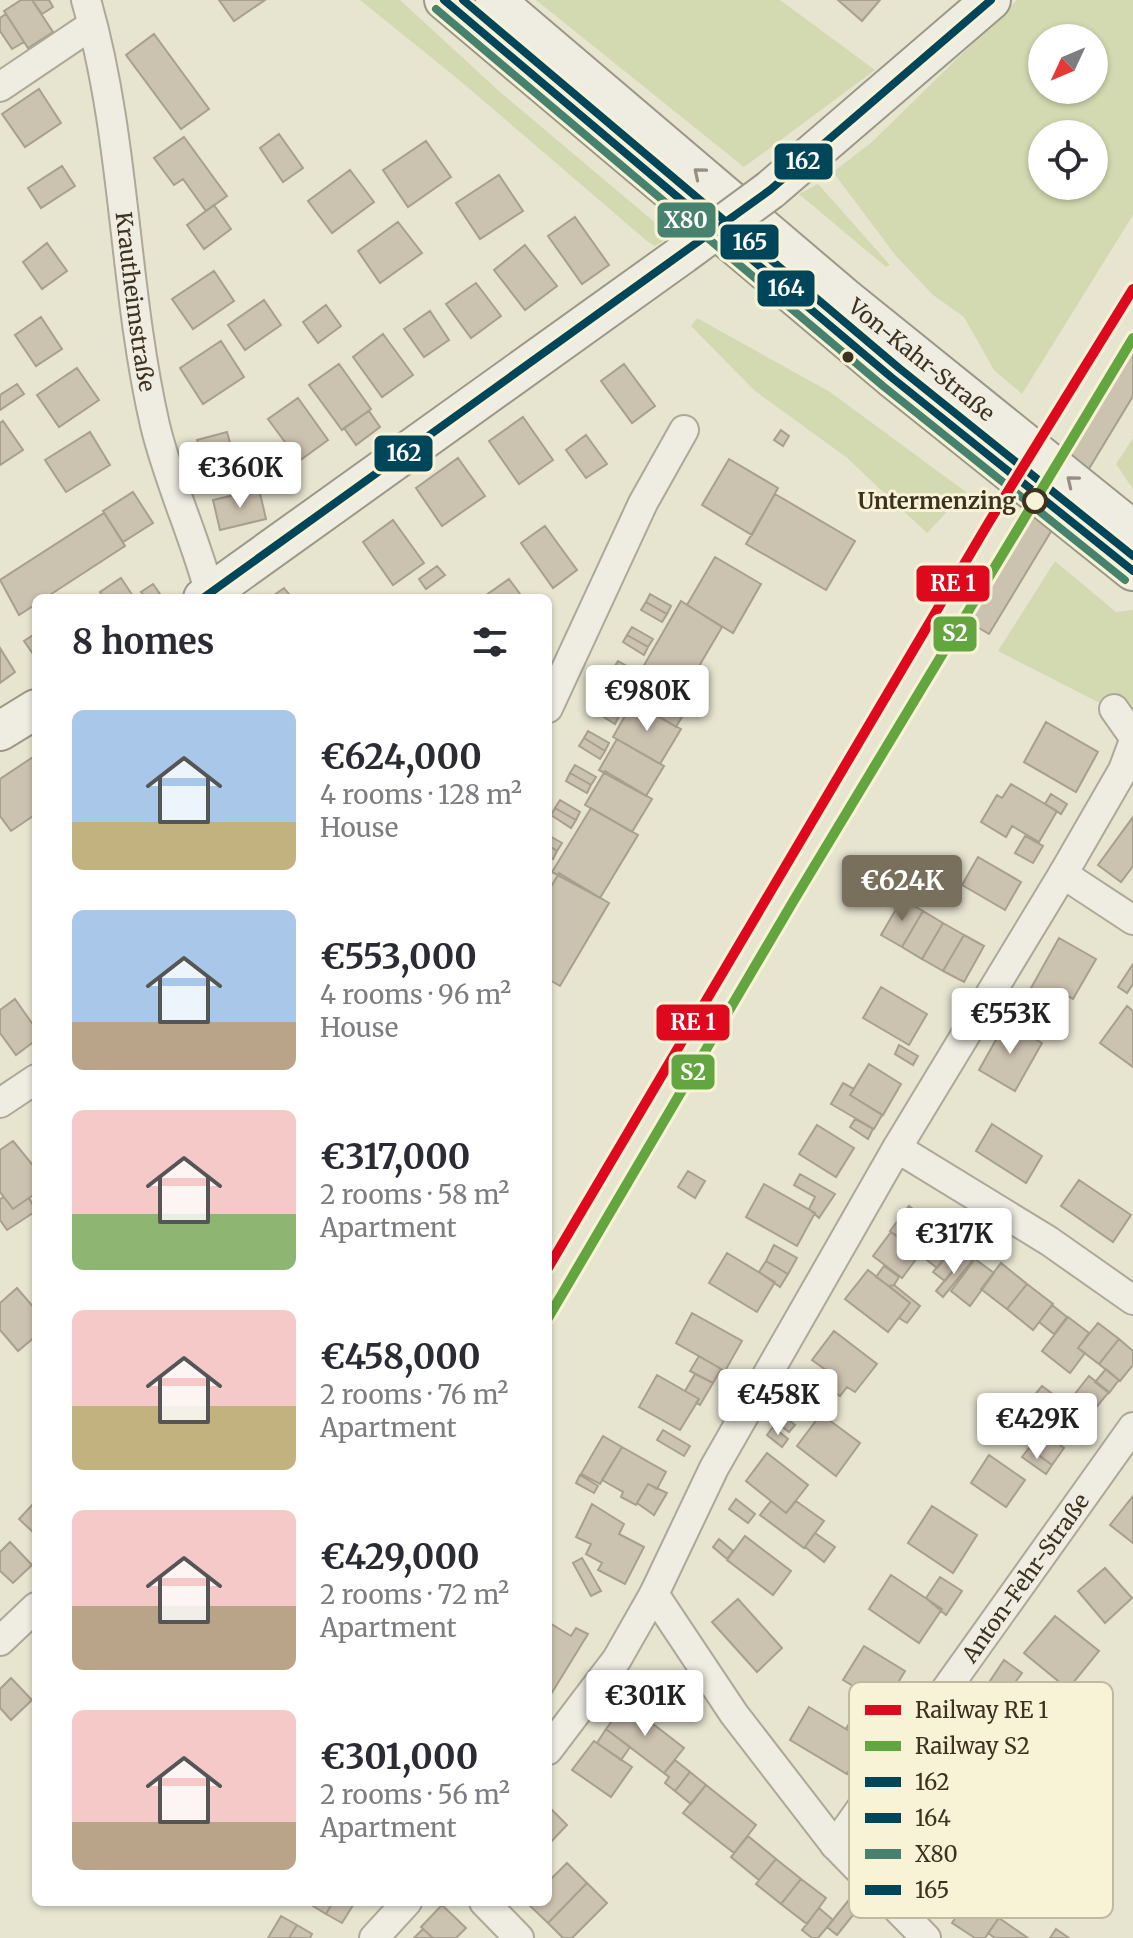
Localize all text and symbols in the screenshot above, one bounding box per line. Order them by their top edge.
north arrow [1028,24,1108,104]
map controls [1028,24,1108,200]
button: locate [1028,120,1108,200]
line badge: 162 [773,142,834,181]
text: 162 [785,147,821,175]
one-way arrow [693,168,708,183]
line badge: X80 [656,201,717,239]
text: X80 [664,206,708,234]
street label: Krautheimstraße [110,210,162,394]
line badge: 165 [719,223,780,261]
text: 165 [733,228,767,256]
line badge: 164 [756,269,816,308]
text: 164 [768,274,804,302]
street label: Von-Kahr-Straße [842,292,1001,427]
unlabelled marker [840,349,856,365]
line badge: 162 [373,434,434,473]
text: 162 [386,439,422,467]
pin: €360K [184,442,296,510]
text: €360K [197,451,283,484]
one-way arrow [1067,476,1081,491]
place label: Untermenzing [858,487,1016,515]
marker: Untermenzing [1023,489,1047,513]
line badge: RE 1 [915,564,991,603]
text: RE 1 [930,569,976,597]
line badge: S2 [932,615,978,653]
text: S2 [942,619,968,647]
icon: filters [468,620,512,664]
text: 8 homes [72,621,214,663]
pin: €980K [591,665,703,733]
text: €980K [604,674,690,707]
text: €624,000 [320,736,482,778]
icon: home [136,742,232,838]
text: 4 rooms · 128 m² [320,778,522,811]
text: House [320,811,398,844]
pin: €624K [846,855,958,923]
text: €624K [860,864,944,897]
text: €553,000 [320,936,477,978]
icon: home [136,942,232,1038]
text: 4 rooms · 96 m² [320,978,511,1011]
pin: €553K [954,988,1066,1056]
text: €553K [970,997,1050,1030]
line badge: RE 1 [655,1003,731,1042]
text: RE 1 [670,1008,716,1036]
text: House [320,1011,398,1044]
line badge: S2 [670,1053,716,1091]
text: S2 [680,1058,706,1086]
text: €317,000 [320,1136,470,1178]
icon: home [136,1142,232,1238]
text: 2 rooms · 58 m² [320,1178,509,1211]
pin: €317K [898,1208,1010,1276]
text: Apartment [320,1211,457,1244]
text: €317K [915,1217,993,1250]
text: €458,000 [320,1336,481,1378]
icon: home [136,1342,232,1438]
pin: €458K [722,1369,834,1437]
text: 2 rooms · 76 m² [320,1378,508,1411]
text: €458K [736,1378,820,1411]
pin: €429K [981,1393,1093,1461]
text: €429K [995,1402,1079,1435]
text: Apartment [320,1411,457,1444]
street label: Anton-Fehr-Straße [955,1488,1095,1669]
text: €429,000 [320,1536,480,1578]
icon: home [136,1542,232,1638]
text: 2 rooms · 72 m² [320,1578,509,1611]
text: Apartment [320,1611,457,1644]
pin: €301K [589,1670,701,1738]
text: €301K [604,1679,686,1712]
legend [849,1682,1113,1918]
text: Railway RE 1 [915,1696,1048,1724]
text: Railway S2 [915,1732,1030,1760]
text: €301,000 [320,1736,478,1778]
icon: home [136,1742,232,1838]
text: 162 [915,1768,950,1796]
text: 2 rooms · 56 m² [320,1778,510,1811]
text: 164 [915,1804,951,1832]
text: Apartment [320,1811,457,1844]
text: X80 [915,1840,958,1868]
text: 165 [915,1876,949,1904]

